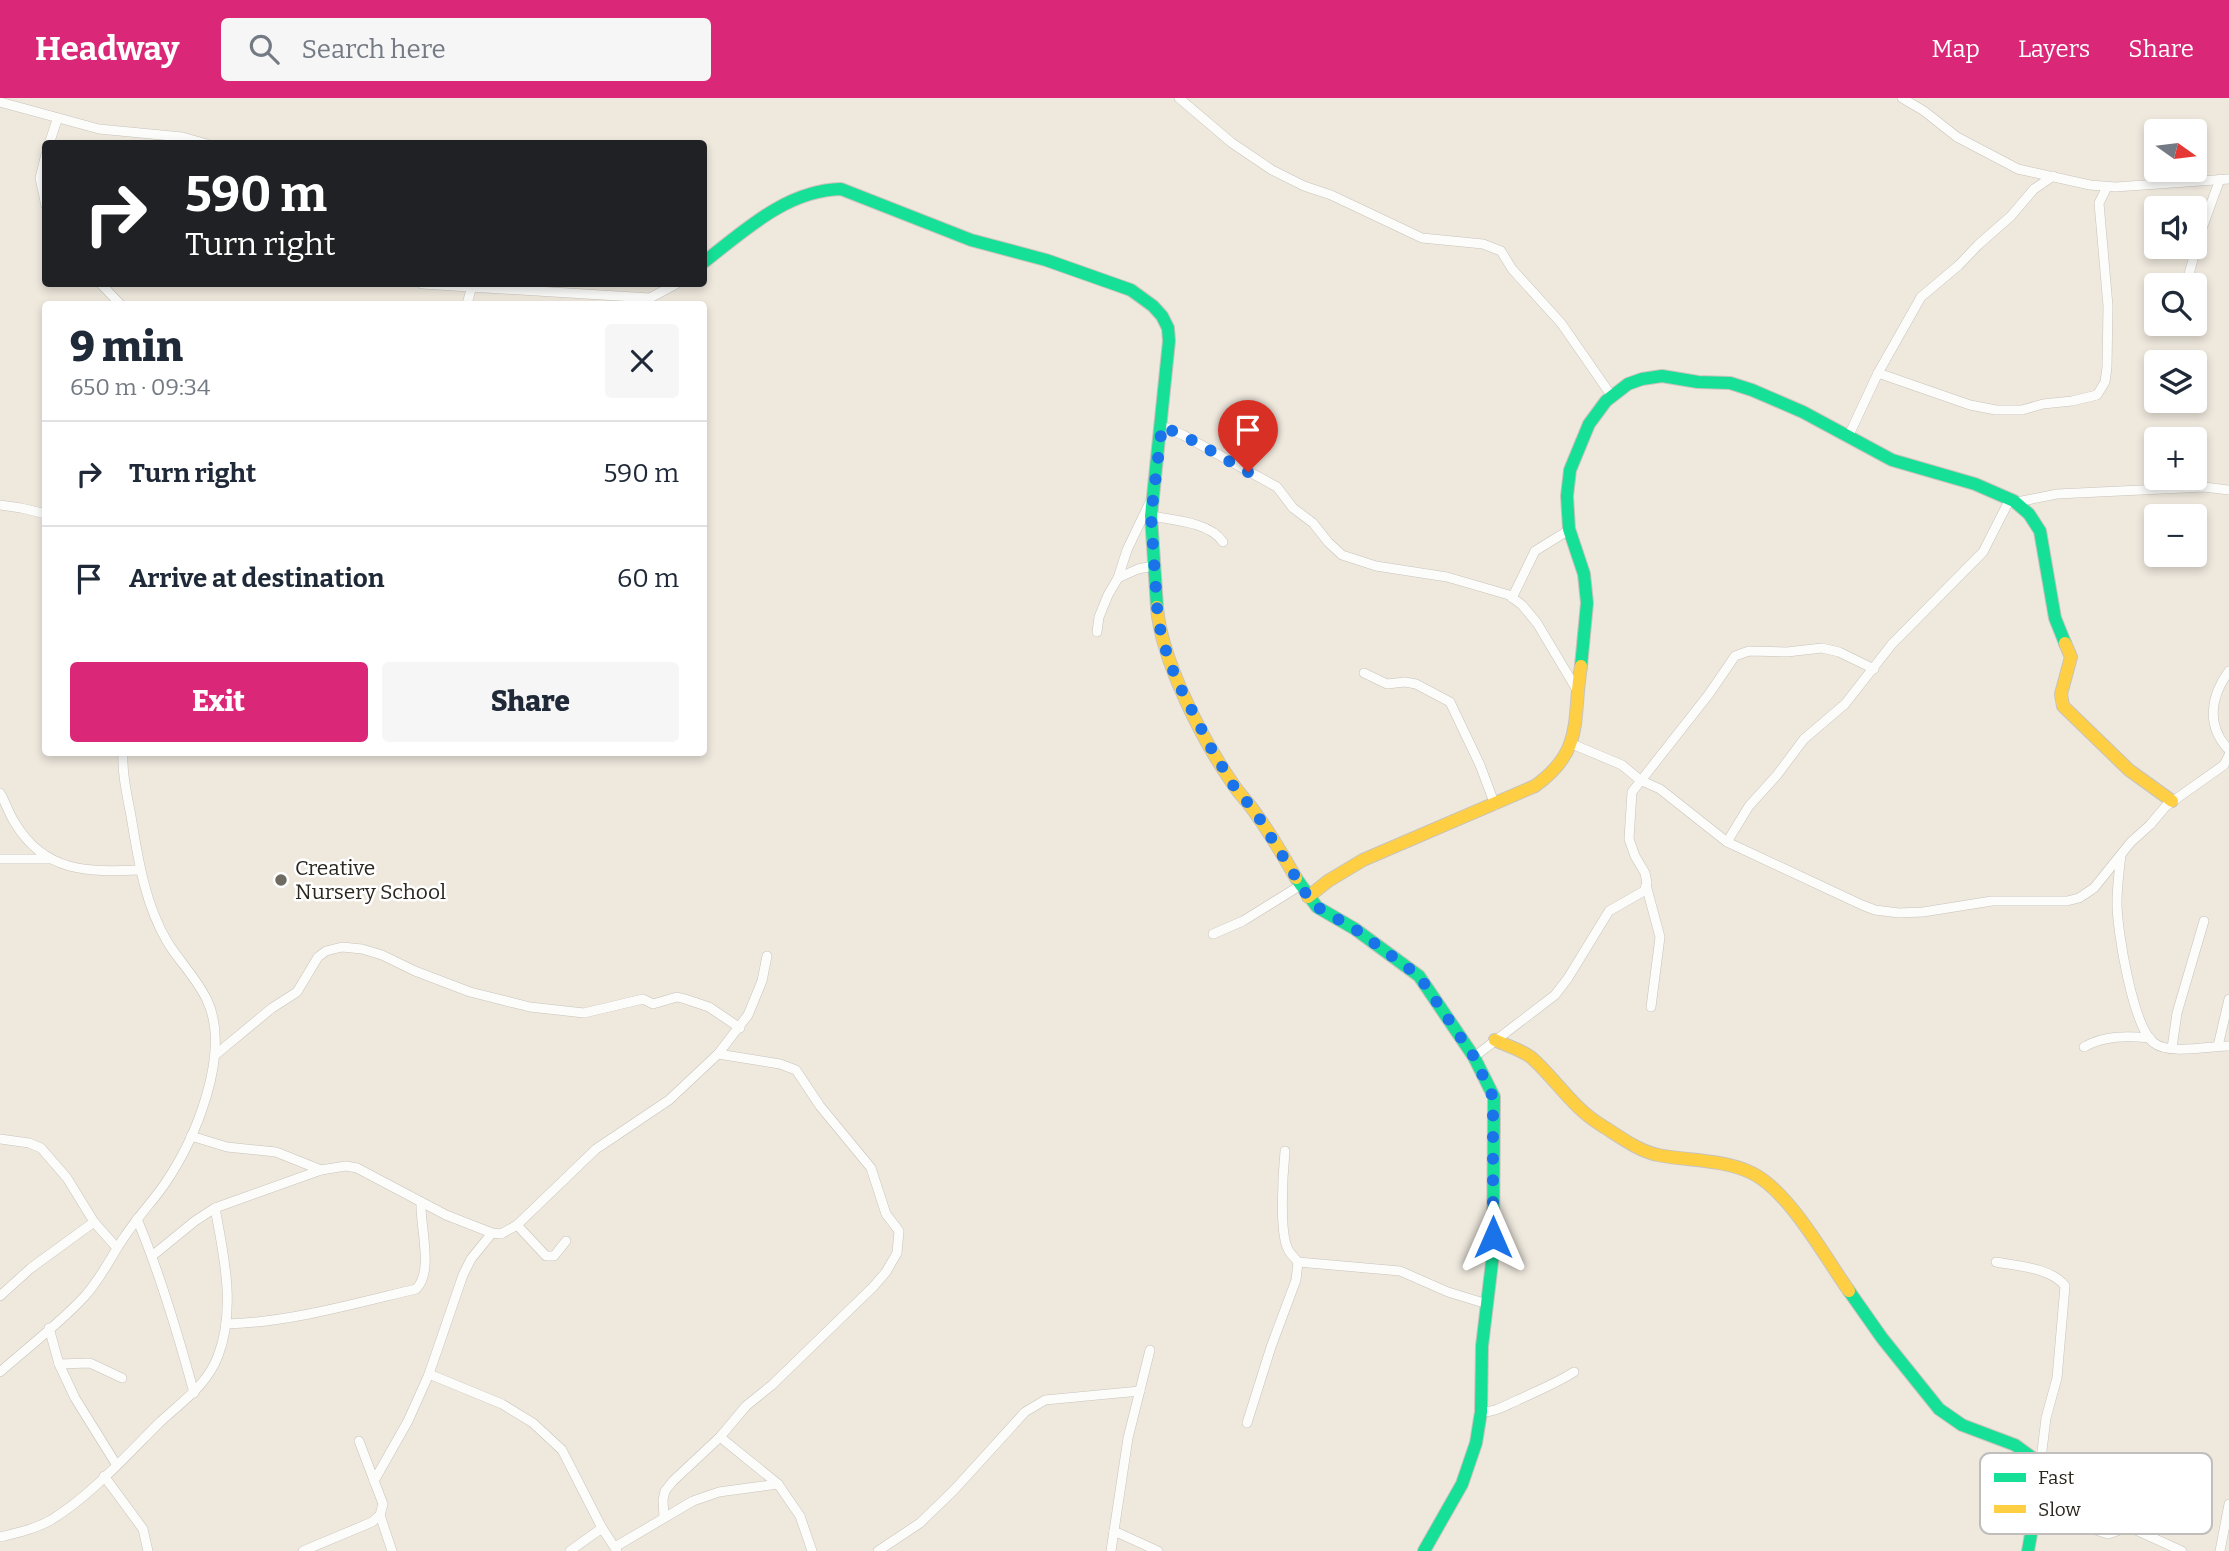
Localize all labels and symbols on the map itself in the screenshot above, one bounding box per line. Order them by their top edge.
north arrow [2144,119,2207,182]
pin [1218,400,1278,472]
place label: Creative Nursery School [295,855,446,905]
marker: Creative Nursery School [273,872,289,888]
position arrow [1456,1200,1530,1274]
legend [1980,1453,2212,1534]
text: Fast [2038,1466,2075,1489]
text: Slow [2038,1498,2081,1521]

